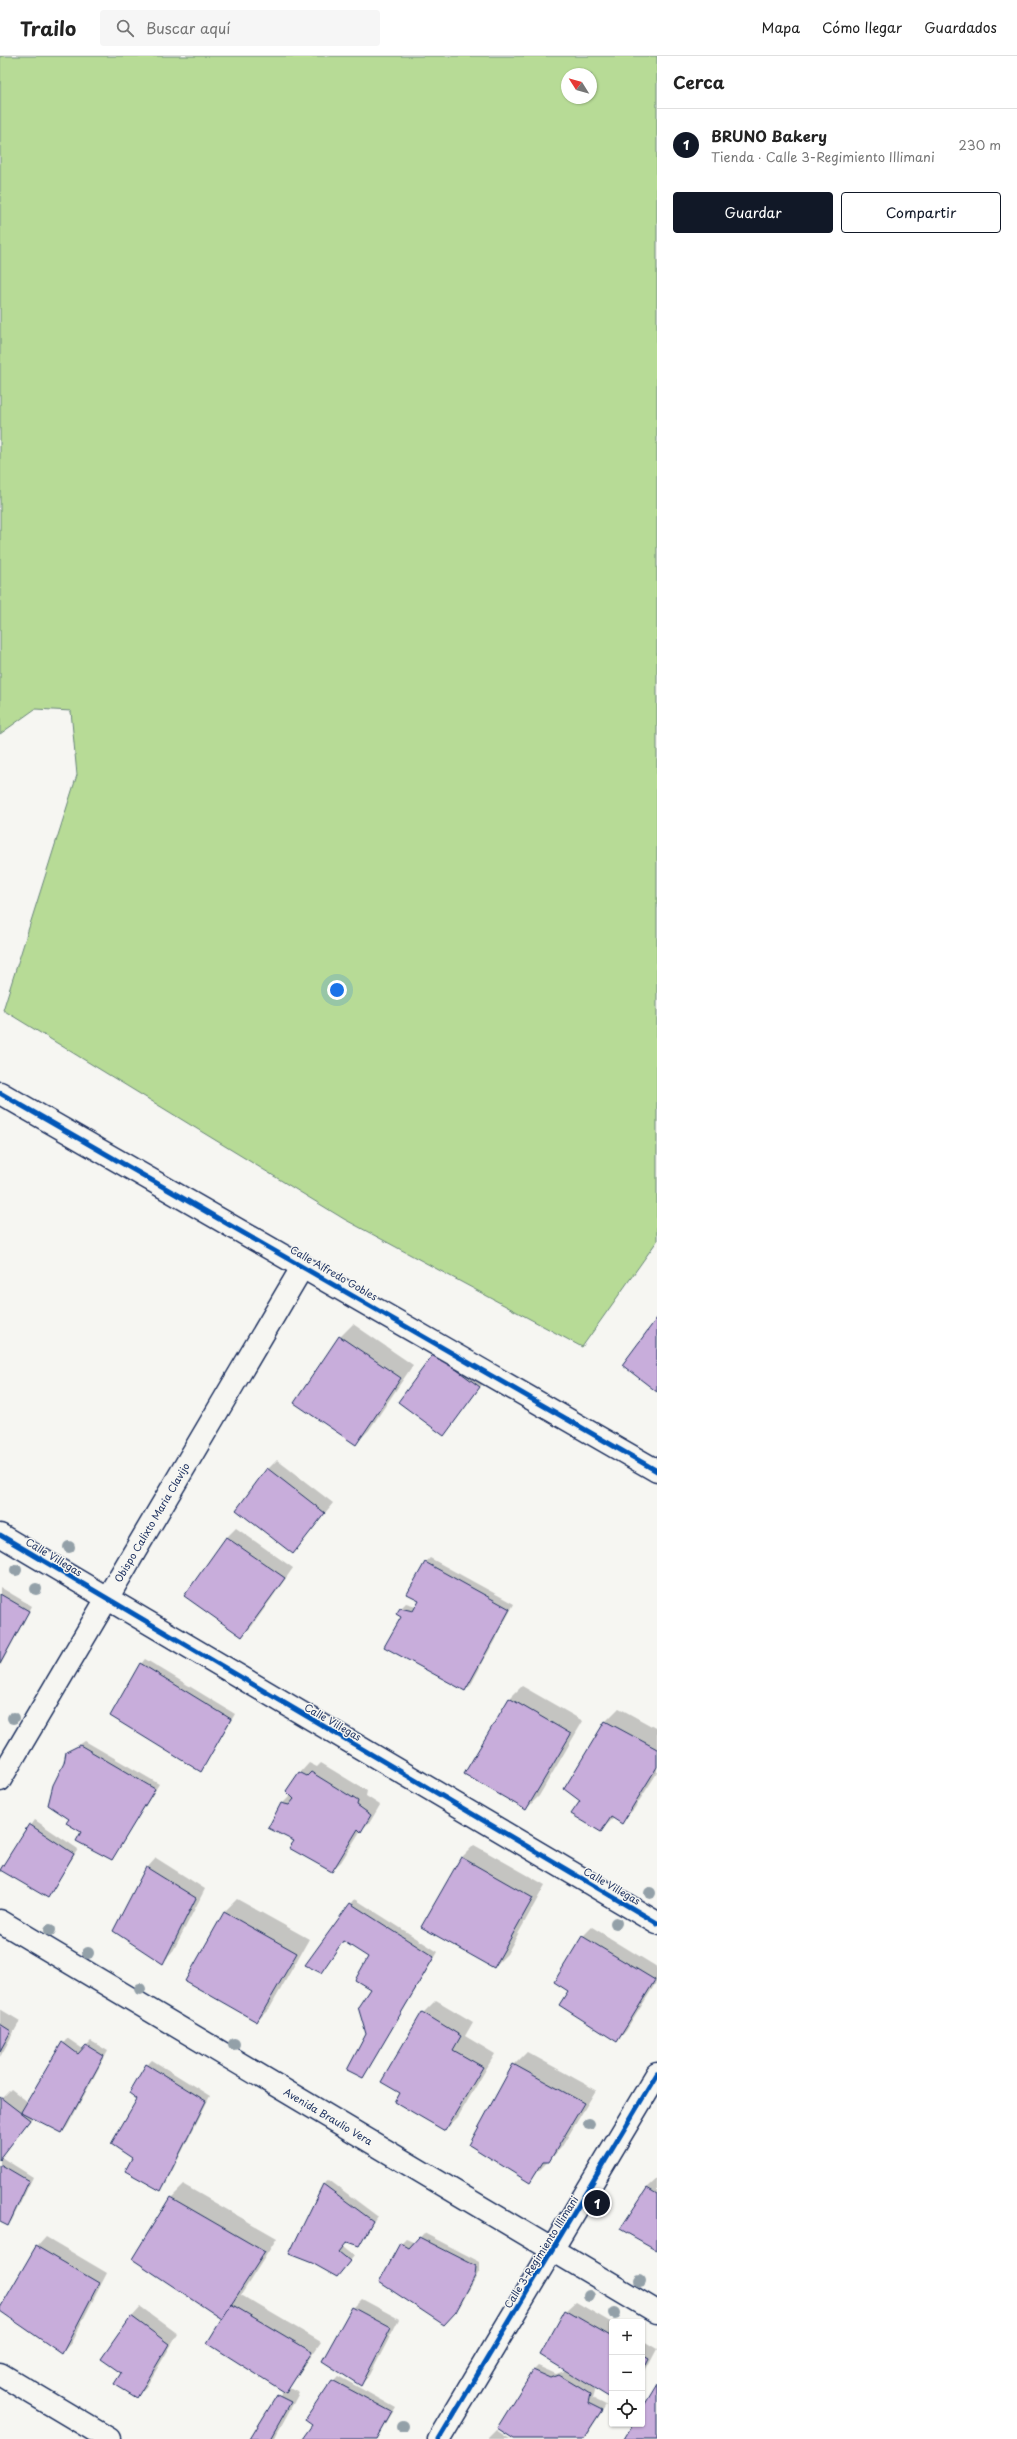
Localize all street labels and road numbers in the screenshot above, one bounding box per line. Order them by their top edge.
street label: Calle Alfredo Gobles [288,1241,381,1304]
street label: Obispo Calixto Maria Clavijo [110,1459,193,1585]
street label: Calle Villegas [23,1534,86,1580]
street label: Calle Villegas [302,1699,365,1744]
street label: Calle Villegas [581,1863,644,1908]
street label: Avenida Braulio Vera [281,2084,376,2149]
street label: Calle 3-Regimiento Illimani [500,2193,581,2311]

